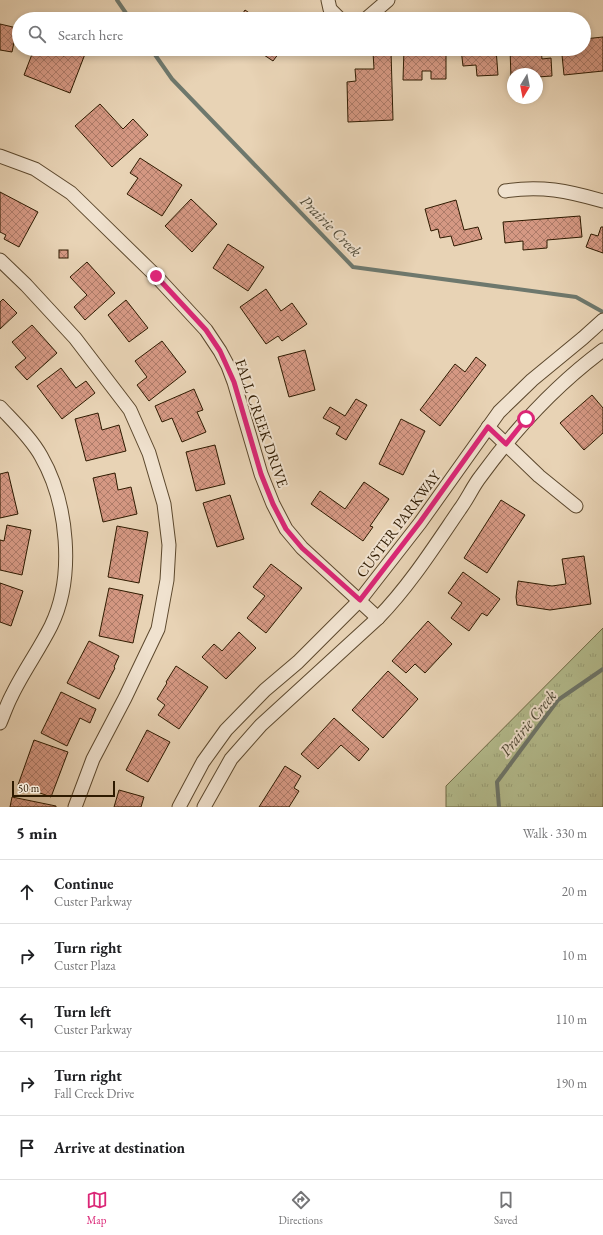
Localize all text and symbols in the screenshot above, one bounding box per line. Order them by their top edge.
search box [12,12,591,56]
icon: search [26,23,48,45]
text: Search here [58,25,123,44]
north arrow [507,68,543,104]
water label: Prairie Creek [295,190,367,262]
route end [147,267,165,285]
street label: FALL CREEK DRIVE [231,356,293,490]
route start [517,410,535,428]
street label: CUSTER PARKWAY [352,466,445,581]
water label: Prairie Creek [495,685,562,761]
scale bar [12,779,115,798]
text: 50 m [18,781,39,795]
text: 5 min [16,822,57,844]
text: Walk · 330 m [523,825,587,842]
text: Continue [54,874,114,893]
icon: ahead [16,881,38,903]
text: 20 m [562,883,587,900]
text: Custer Parkway [54,893,132,910]
text: Turn right [54,938,122,957]
icon: right [16,945,38,967]
text: 10 m [562,947,587,964]
text: Custer Plaza [54,957,116,974]
text: Turn left [54,1002,111,1021]
icon: left [16,1009,38,1031]
text: 110 m [556,1011,587,1028]
text: Custer Parkway [54,1021,132,1038]
text: Turn right [54,1066,122,1085]
icon: right [16,1073,38,1095]
text: 190 m [556,1075,587,1092]
text: Fall Creek Drive [54,1085,134,1102]
icon: arrive [16,1137,38,1159]
text: Arrive at destination [54,1138,185,1157]
tab: Map [86,1189,108,1227]
tab: Directions [279,1189,323,1227]
tab: Saved [494,1189,517,1227]

